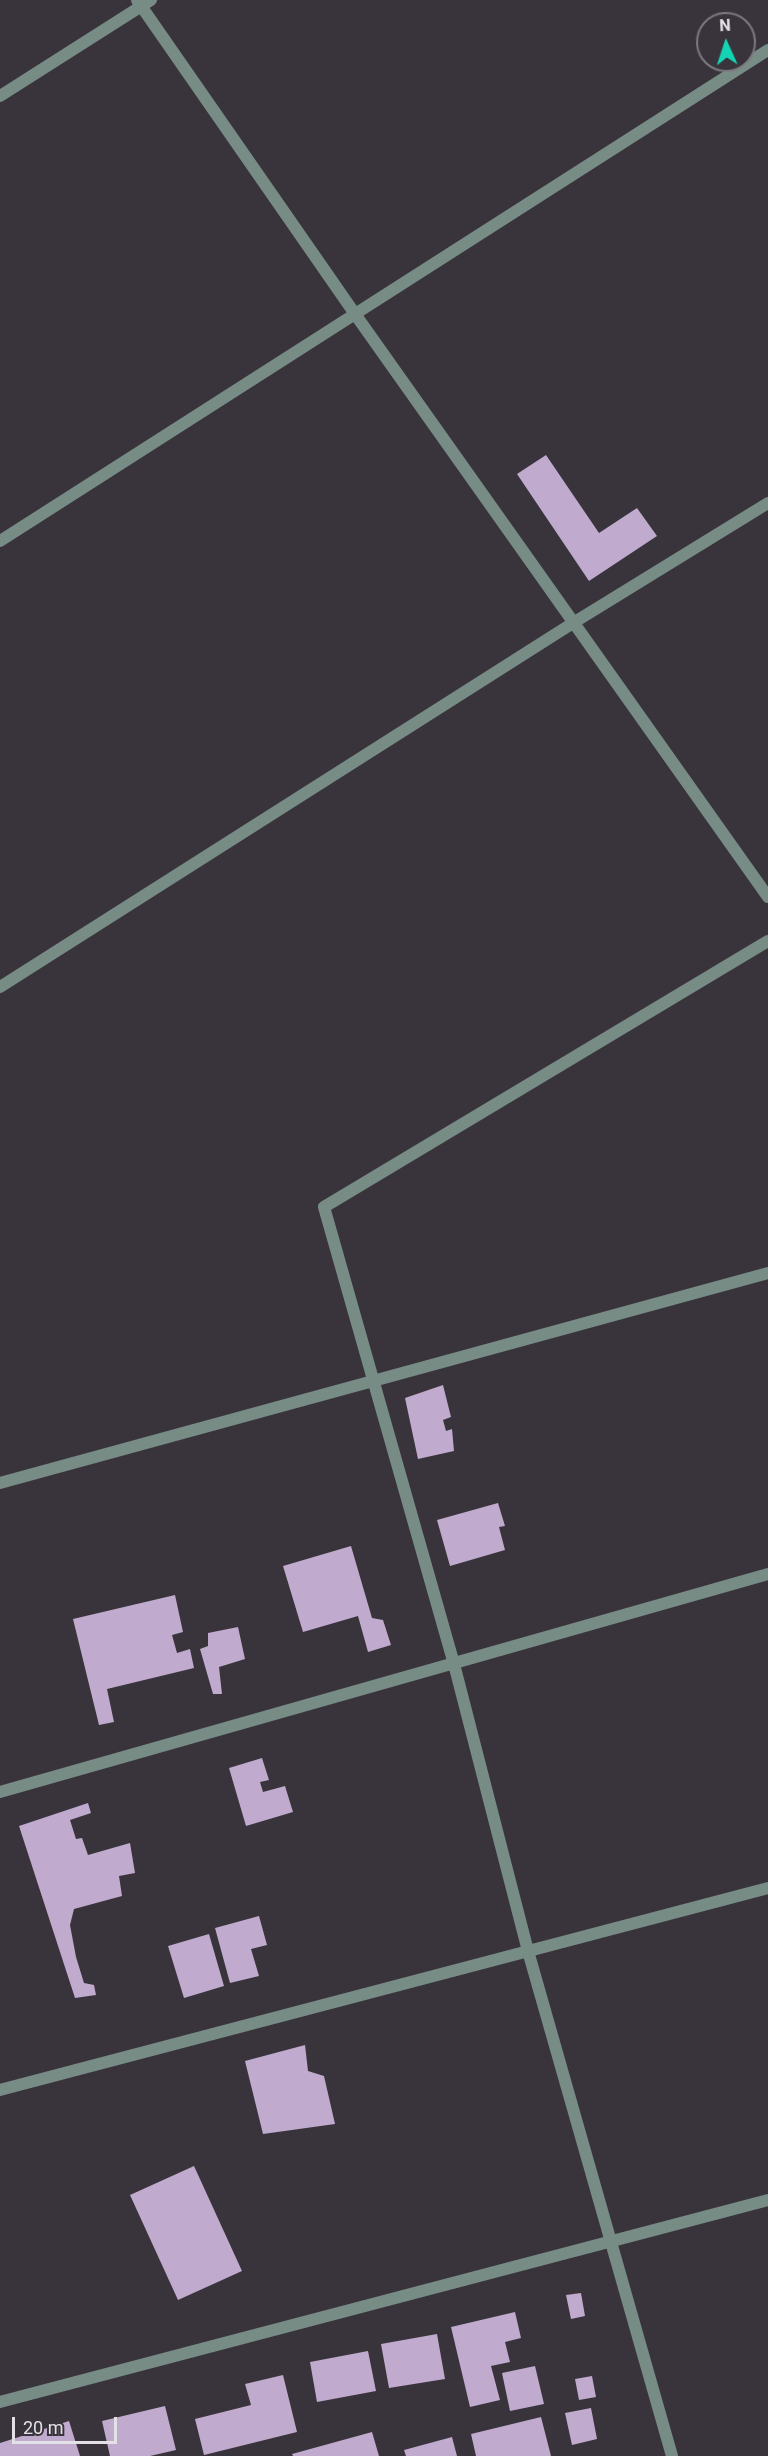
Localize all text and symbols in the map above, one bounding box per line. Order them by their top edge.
north arrow [696,12,756,72]
text: N [719,16,731,35]
scale bar [15,2405,120,2443]
text: 20 m [23,2417,63,2438]

